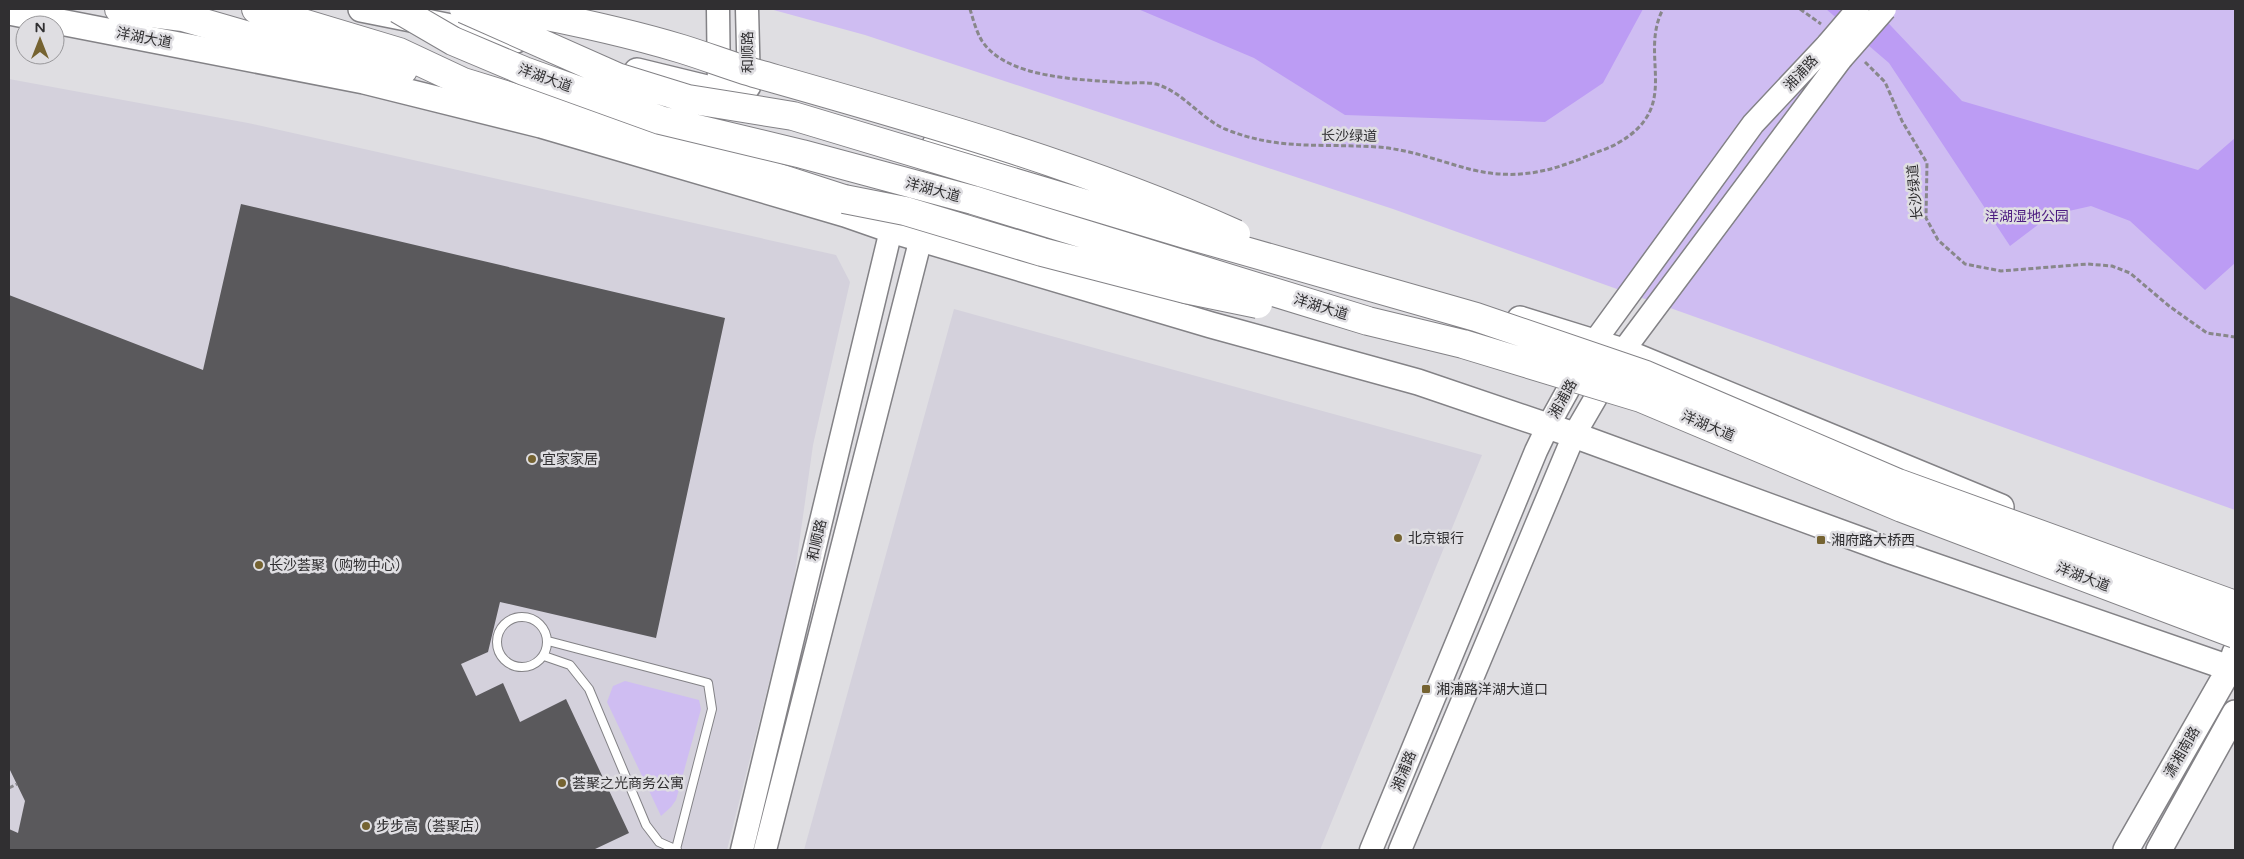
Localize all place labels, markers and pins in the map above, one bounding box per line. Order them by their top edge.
place label: 宜家家居 [542,451,598,468]
marker: 宜家家居 [526,453,538,465]
place label: 北京银行 [1408,530,1464,547]
marker: 北京银行 [1392,532,1404,544]
place label: 湘府路大桥西 [1831,532,1915,549]
marker: 湘府路大桥西 [1815,534,1827,546]
place label: 长沙荟聚（购物中心） [269,557,409,574]
marker: 长沙荟聚（购物中心） [253,559,265,571]
place label: 湘浦路洋湖大道口 [1436,681,1548,698]
marker: 湘浦路洋湖大道口 [1420,683,1432,695]
place label: 荟聚之光商务公寓 [572,775,684,792]
marker: 荟聚之光商务公寓 [556,777,568,789]
place label: 步步高（荟聚店） [376,818,488,835]
marker: 步步高（荟聚店） [360,820,372,832]

